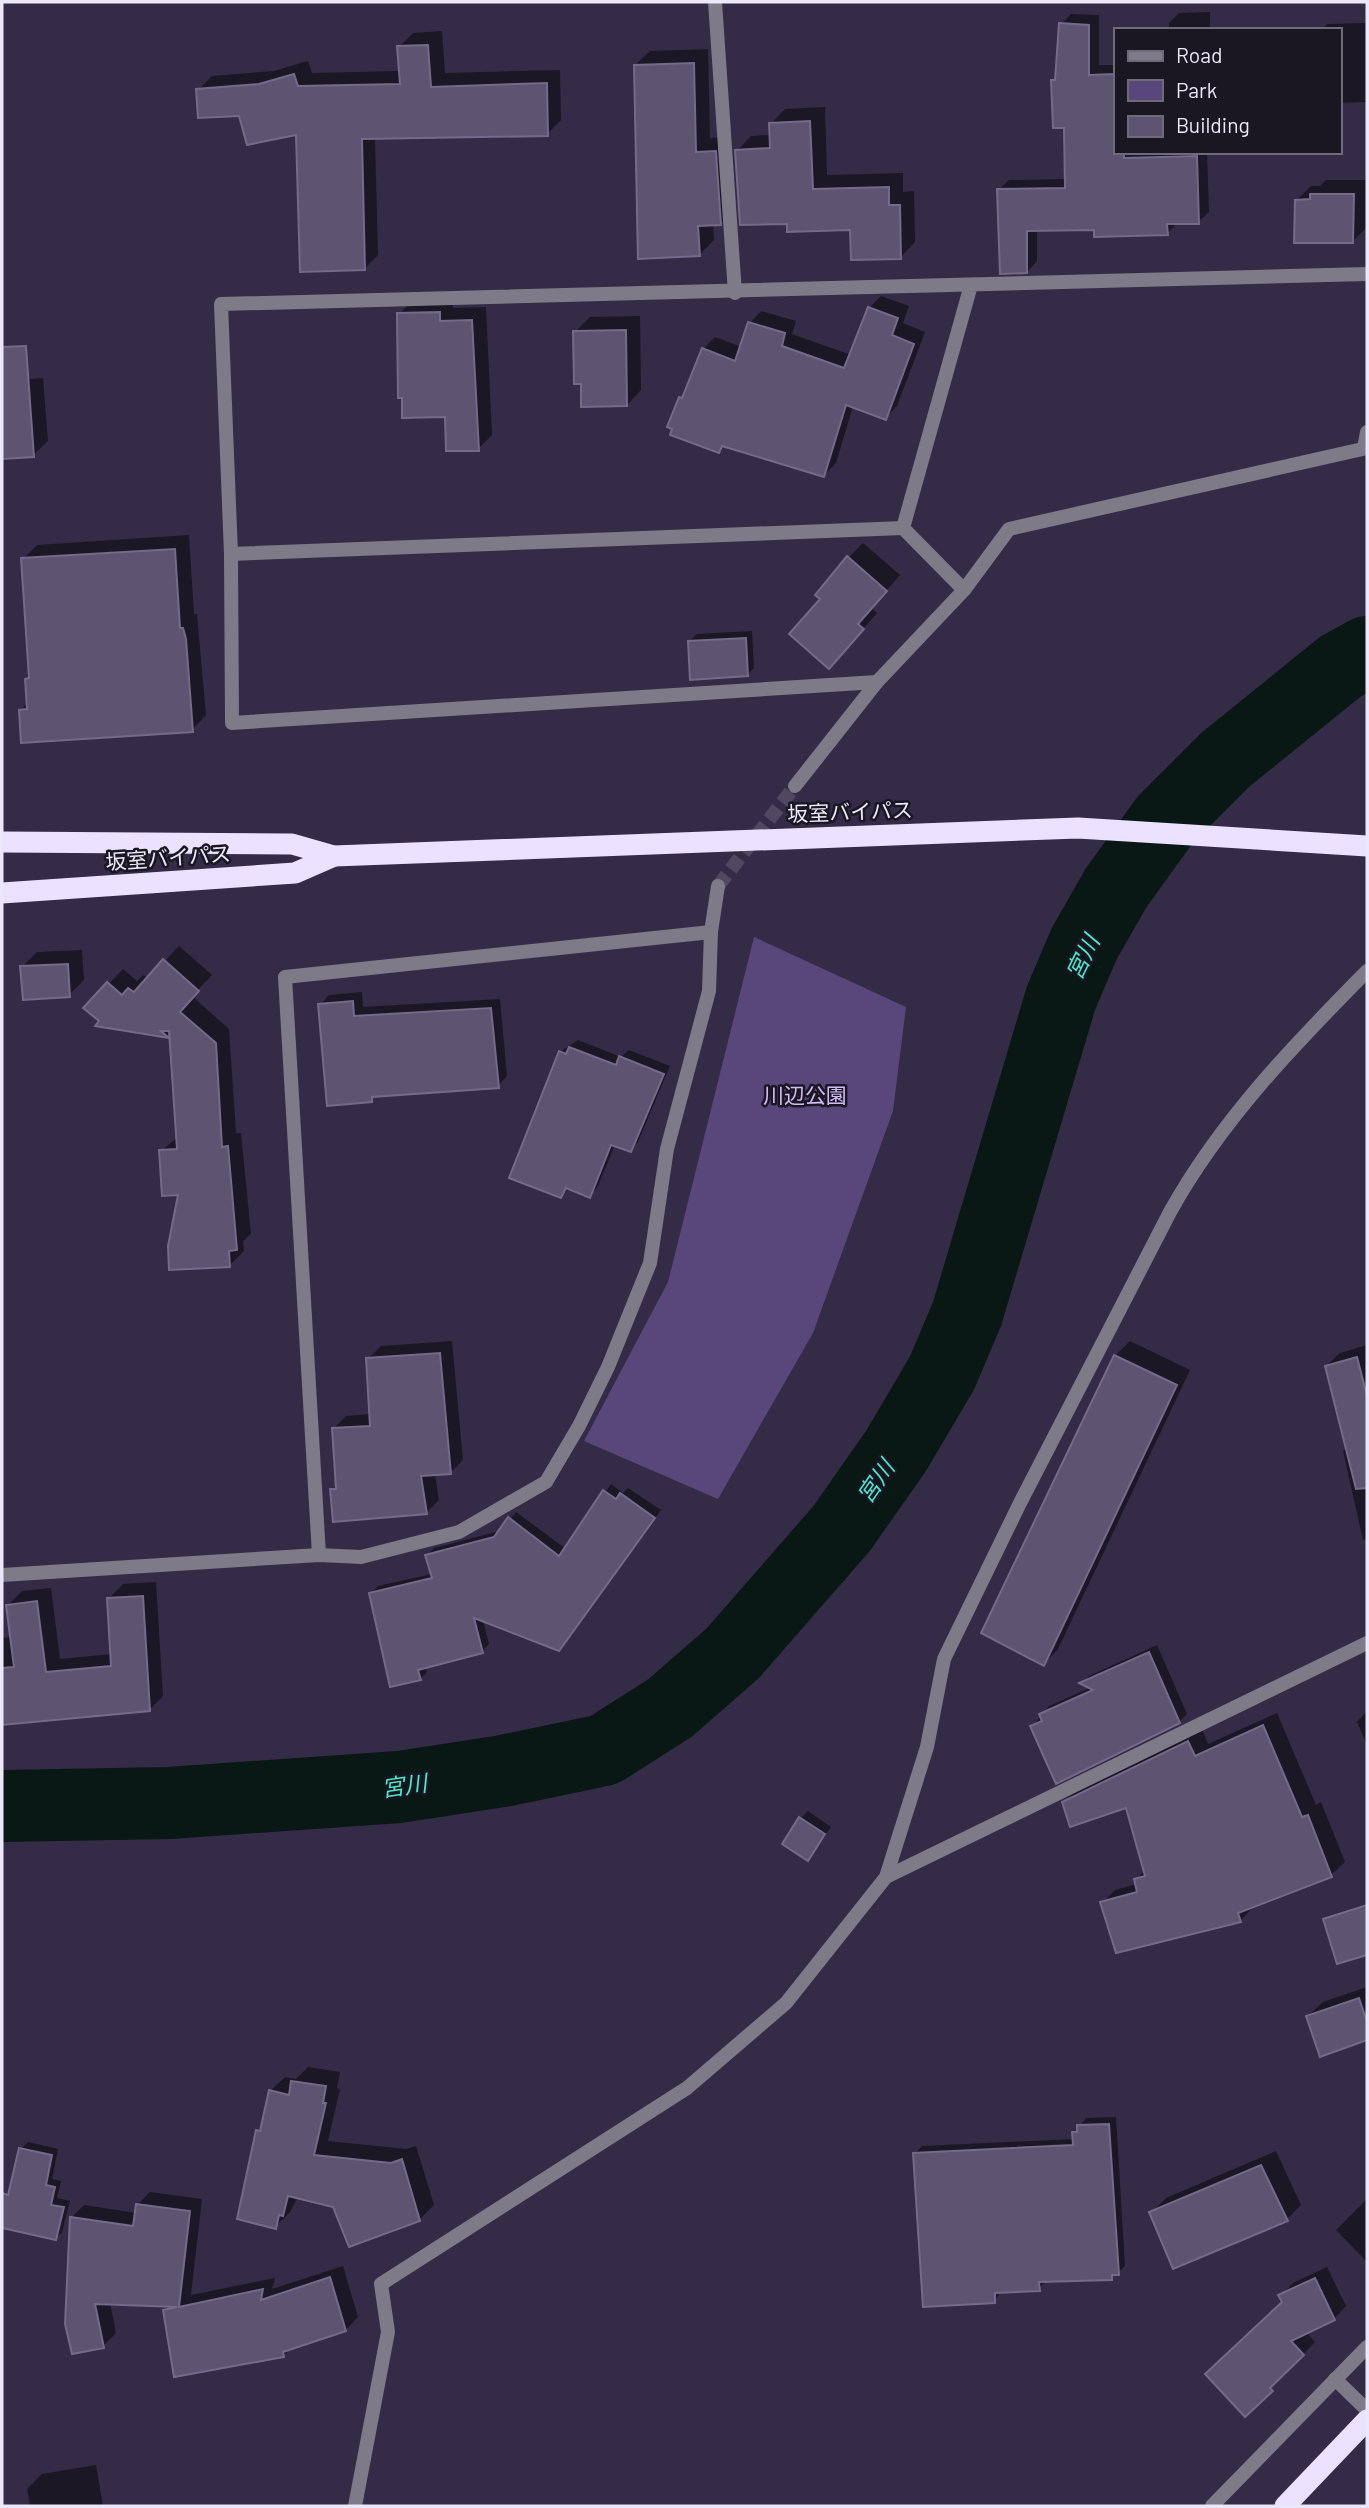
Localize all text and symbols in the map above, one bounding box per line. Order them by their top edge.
legend [1114,28,1341,154]
text: Road [1176,42,1222,67]
text: Park [1176,77,1217,102]
text: Building [1176,112,1250,137]
street label: 坂室バイパス [787,796,913,826]
street label: 坂室バイパス [104,840,232,874]
water label: 宮川 [1059,927,1106,984]
park label: 川辺公園 [763,1082,847,1107]
water label: 宮川 [850,1452,901,1508]
water label: 宮川 [379,1768,432,1802]

